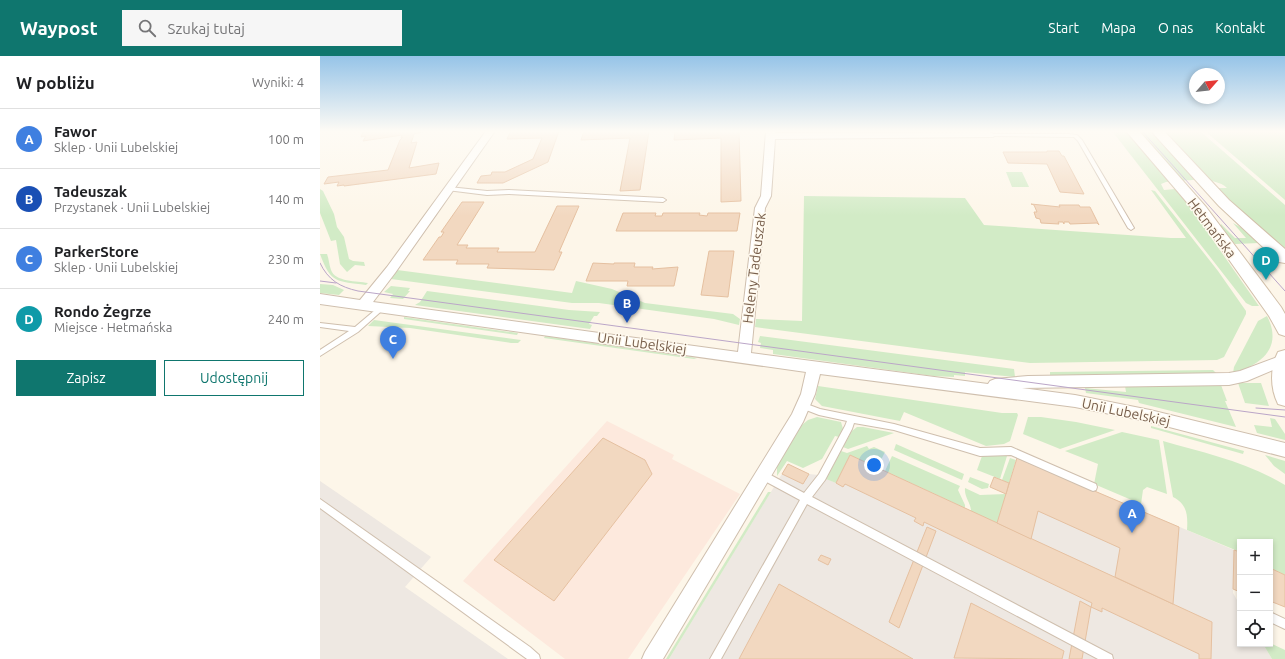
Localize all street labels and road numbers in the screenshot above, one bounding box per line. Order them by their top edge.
street label: Hetmańska [1184,195,1240,261]
street label: Heleny Tadeuszak [739,212,769,324]
street label: Unii Lubelskiej [596,329,688,357]
street label: Unii Lubelskiej [1080,395,1172,429]

